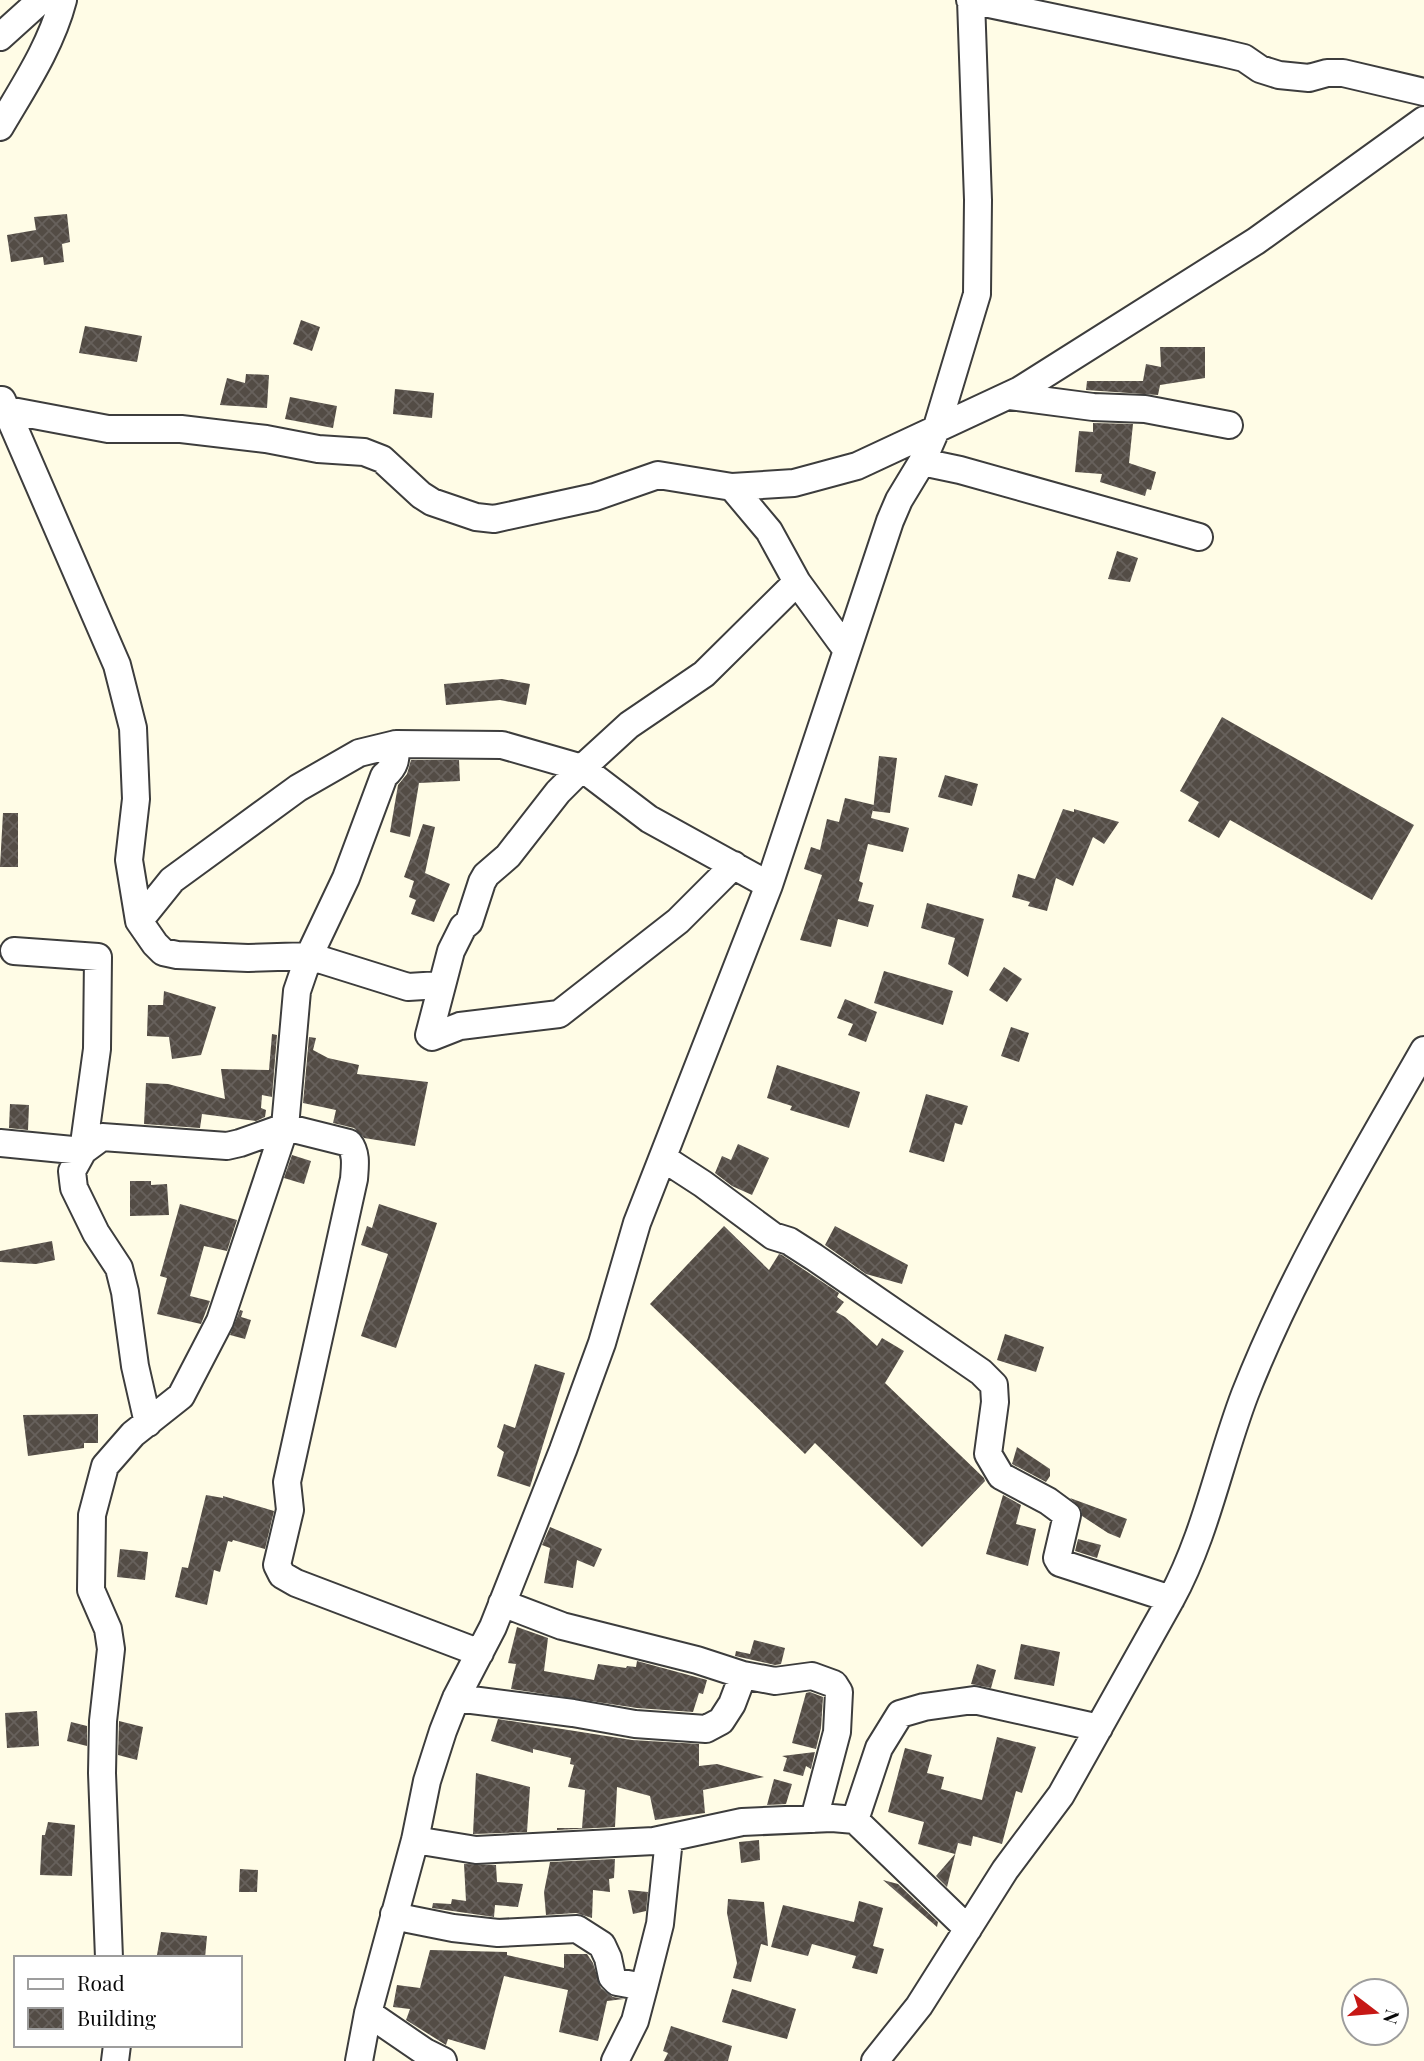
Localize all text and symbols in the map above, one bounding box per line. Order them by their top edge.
legend [14,1956,242,2047]
text: Road [77,1968,125,1996]
north arrow [1340,1977,1410,2047]
text: Building [77,2003,156,2031]
text: N [1378,2007,1407,2027]

